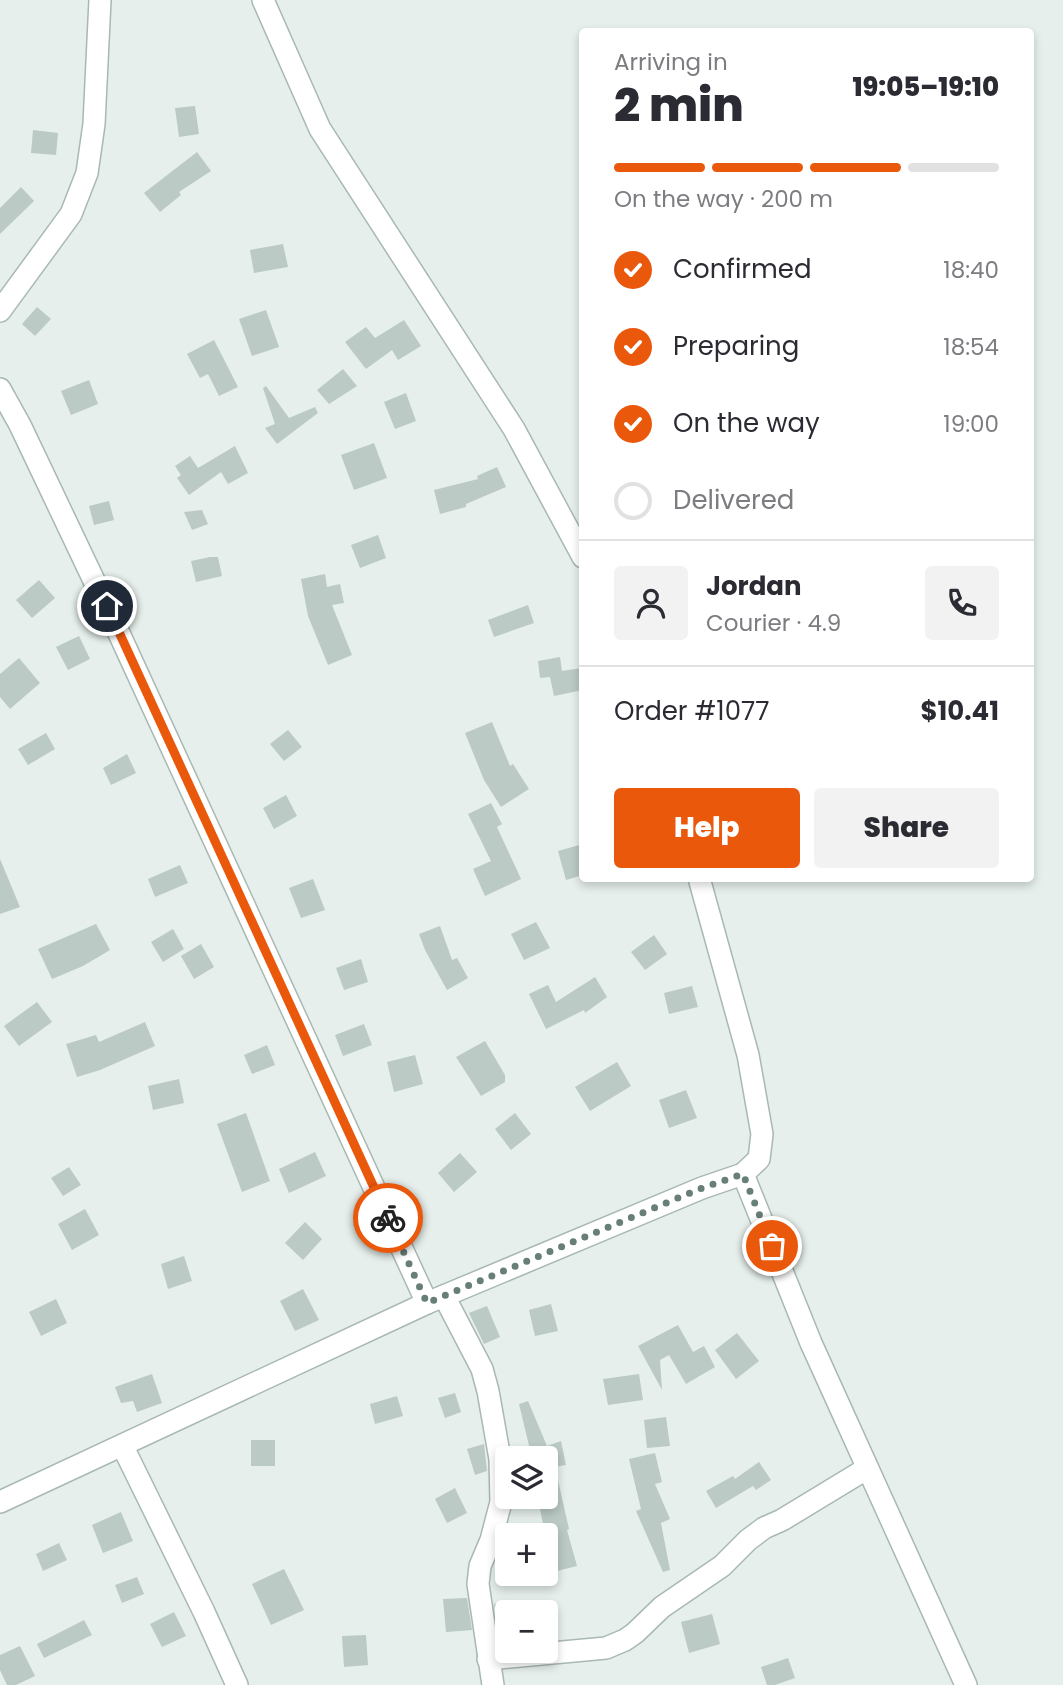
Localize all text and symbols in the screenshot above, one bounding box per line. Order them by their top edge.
text: Arriving in [614,46,728,78]
text: 19:05–19:10 [852,69,999,105]
text: 2 min [614,73,744,137]
text: On the way · 200 m [614,183,833,215]
icon: check [614,251,652,289]
text: Confirmed [673,251,811,287]
text: 18:40 [943,254,999,286]
icon: check [614,328,652,366]
text: Preparing [673,328,799,364]
text: 18:54 [943,331,999,363]
icon: check [614,405,652,443]
text: On the way [673,405,820,441]
text: 19:00 [943,408,999,440]
text: Delivered [673,482,794,518]
button: person [614,566,688,640]
button: phone [925,566,999,640]
text: Jordan [706,568,802,604]
pin [77,576,137,636]
icon: home [88,587,126,625]
text: Courier · 4.9 [706,607,841,639]
text: Order #1077 [614,693,769,729]
text: $10.41 [920,693,999,729]
button: Help [614,788,800,868]
button: Share [814,788,999,868]
courier [353,1183,423,1253]
icon: bike [369,1199,407,1237]
pin [742,1216,802,1276]
icon: bag [753,1227,791,1265]
map controls [495,1446,558,1663]
button: layers [495,1446,558,1509]
button: + [495,1523,558,1586]
button: − [495,1600,558,1663]

